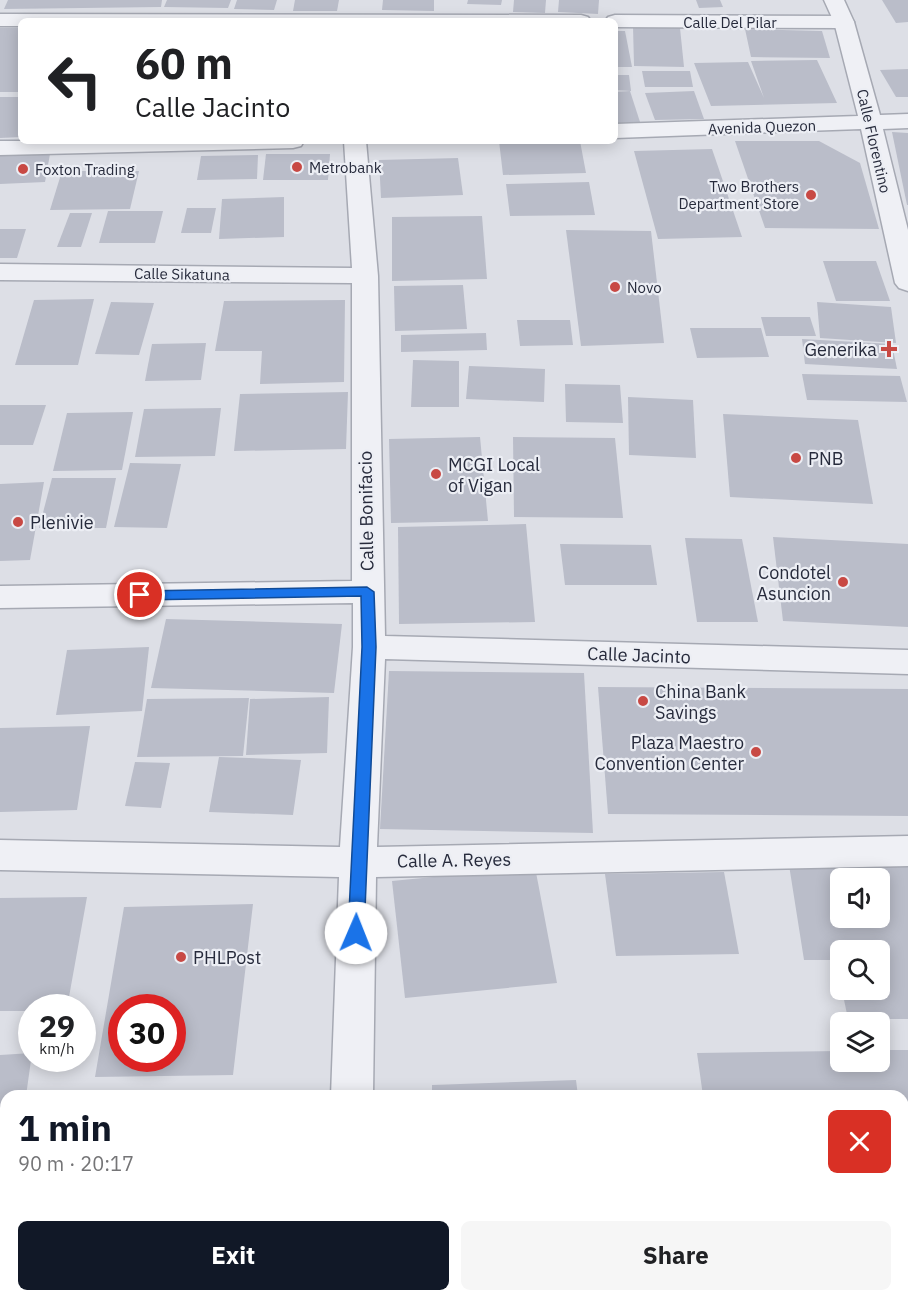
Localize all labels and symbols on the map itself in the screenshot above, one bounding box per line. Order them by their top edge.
street label: Calle Del Pilar [683,13,777,32]
street label: Calle Florentino [853,87,895,195]
street label: Avenida Quezon [708,116,816,138]
place label: Metrobank [309,158,382,177]
place label: Foxton Trading [35,160,135,179]
marker: Metrobank [290,160,304,174]
marker: Foxton Trading [16,162,30,176]
place label: Two Brothers Department Store [679,177,799,213]
marker: Two Brothers Department Store [804,188,818,202]
street label: Calle Sikatuna [134,264,230,284]
place label: Novo [627,278,662,297]
marker: Novo [608,280,622,294]
place label: Generika [804,338,877,361]
marker: Generika [882,342,896,356]
place label: PNB [808,447,843,470]
street label: Calle Bonifacio [353,451,379,571]
marker: PNB [789,451,803,465]
place label: MCGI Local of Vigan [448,453,540,497]
marker: MCGI Local of Vigan [429,467,443,481]
place label: Plenivie [30,511,94,534]
marker: Plenivie [11,515,25,529]
place label: Condotel Asuncion [756,561,831,605]
pin [114,569,165,620]
marker: Condotel Asuncion [836,575,850,589]
street label: Calle Jacinto [587,642,691,668]
place label: China Bank Savings [655,680,747,724]
marker: China Bank Savings [636,694,650,708]
place label: Plaza Maestro Convention Center [594,731,744,775]
marker: Plaza Maestro Convention Center [749,745,763,759]
street label: Calle A. Reyes [397,848,511,872]
position arrow [324,901,388,965]
place label: PHLPost [193,946,261,969]
marker: PHLPost [174,950,188,964]
speed limit sign: 30 [108,994,186,1072]

